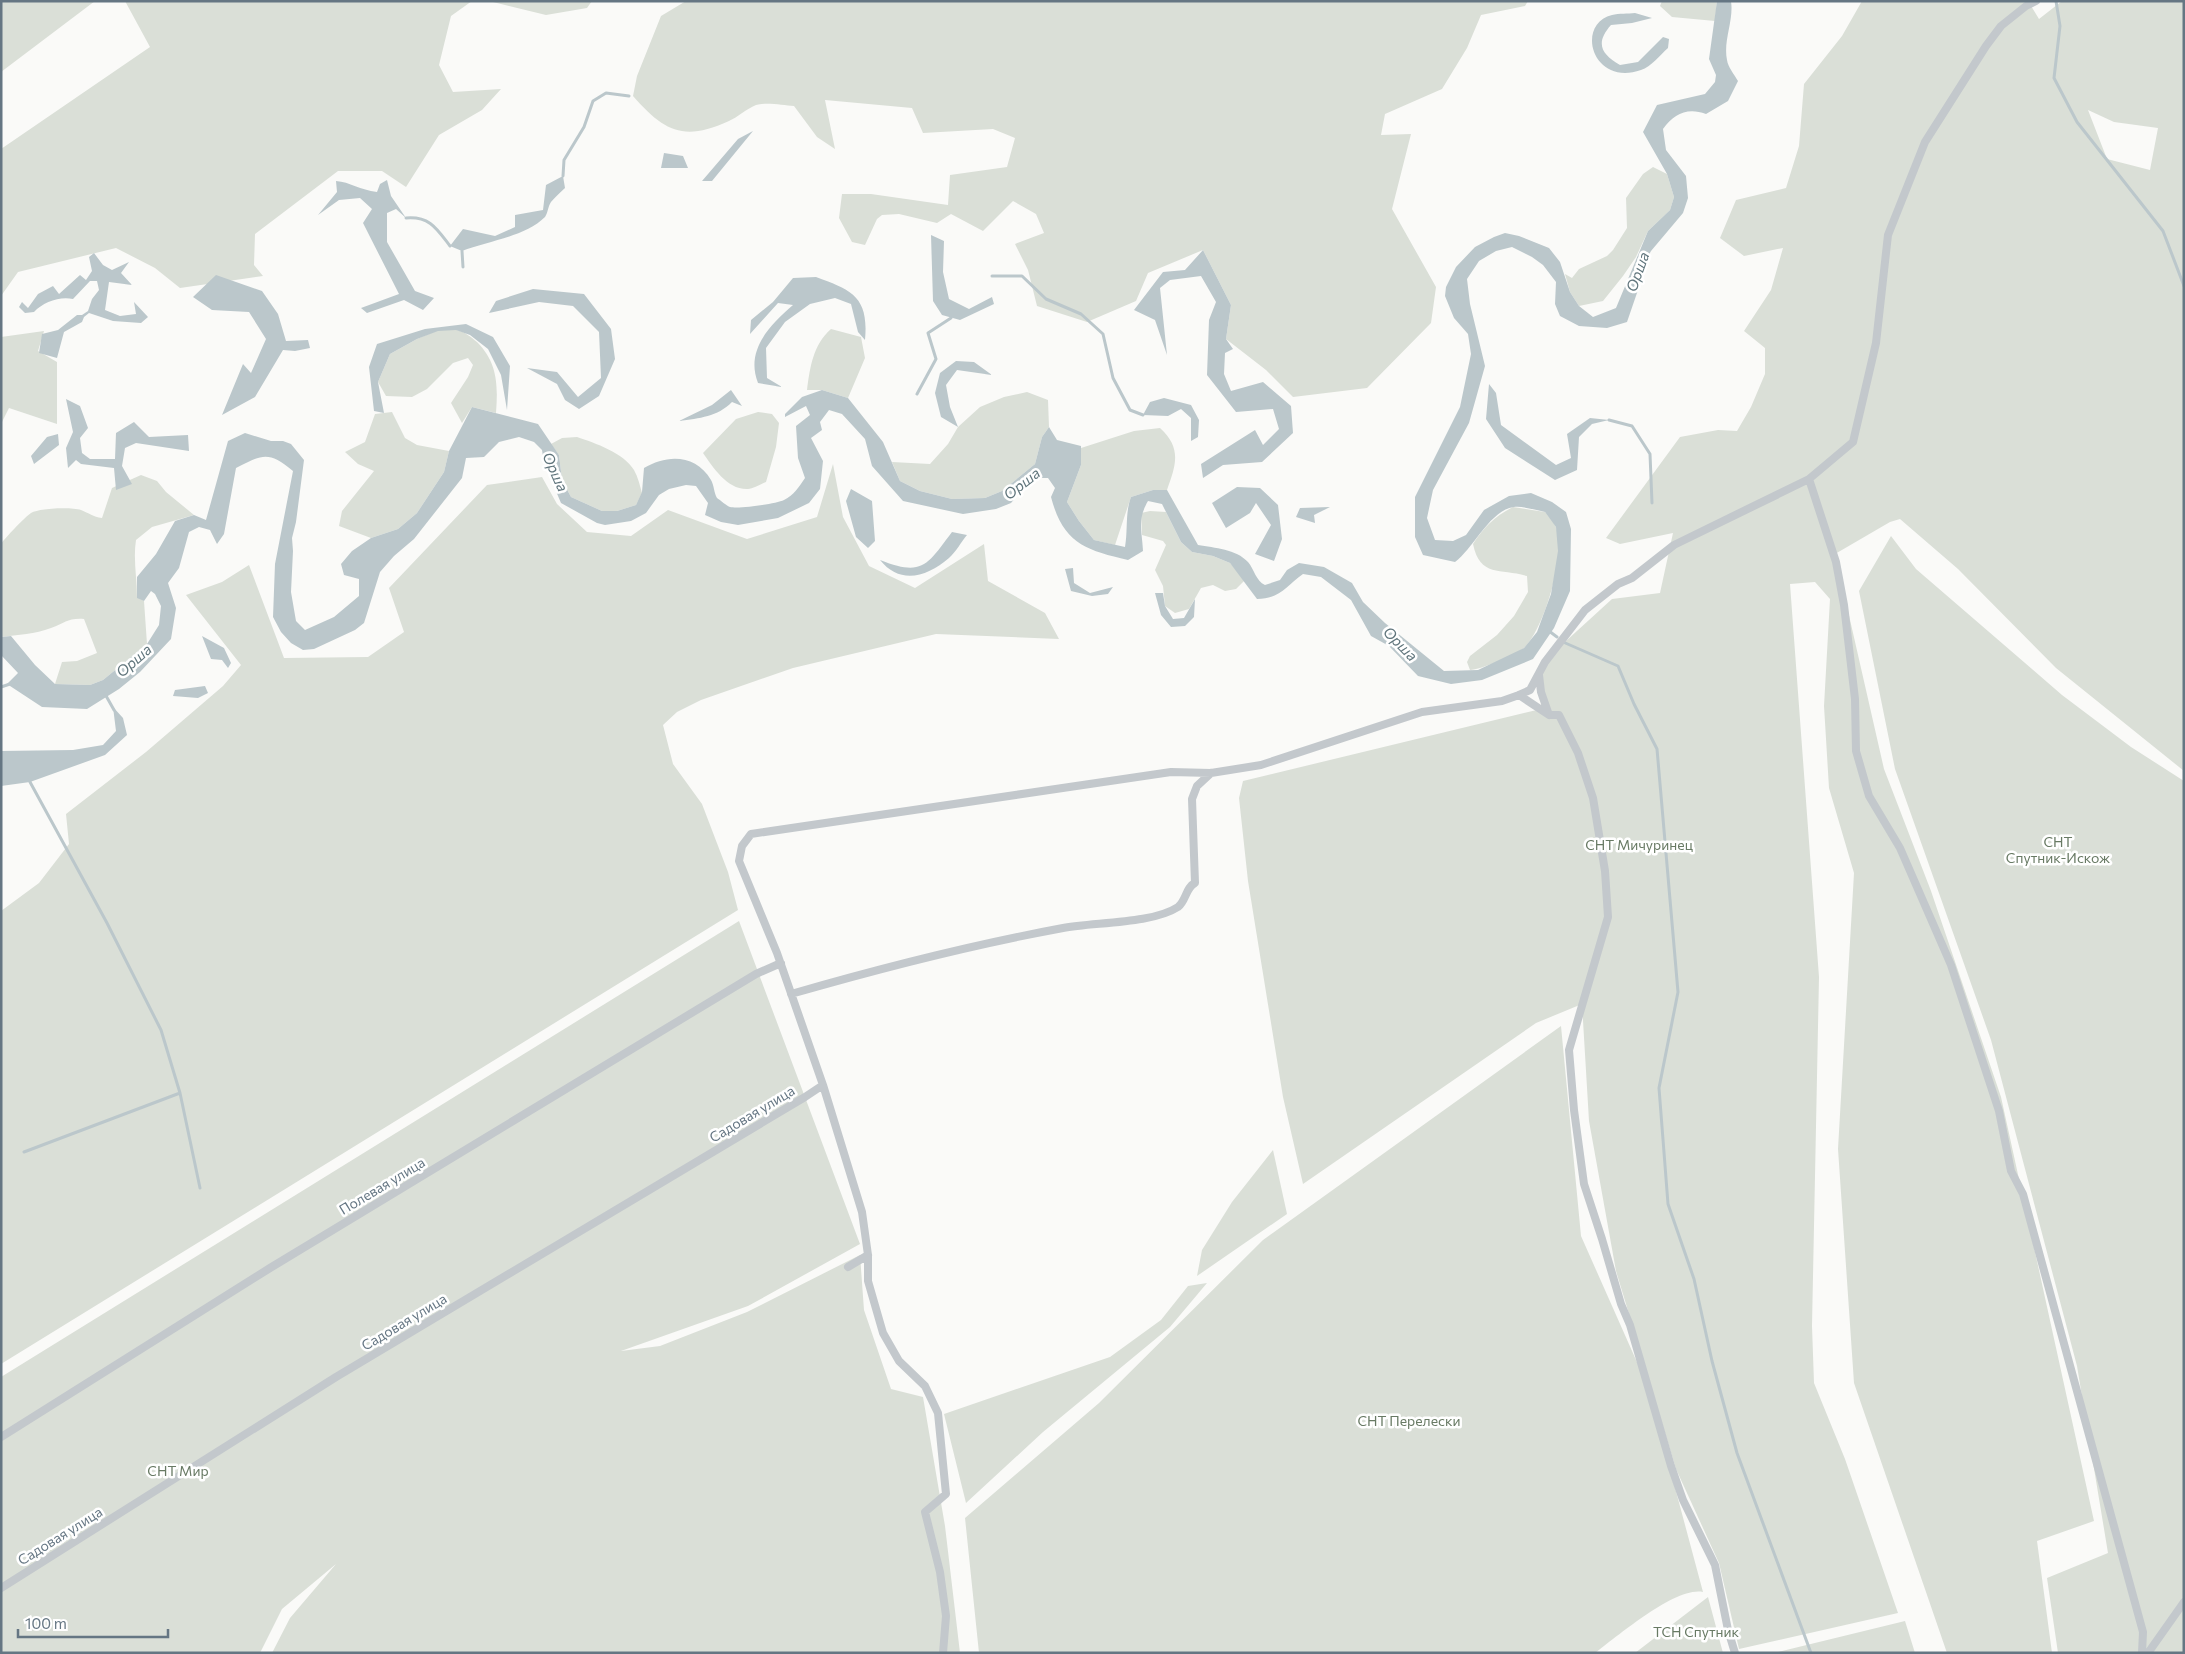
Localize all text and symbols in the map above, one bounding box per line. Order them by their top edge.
water label: Орша [1622,249,1653,294]
water label: Орша [539,449,573,494]
water label: Орша [1000,463,1043,503]
water label: Орша [1380,622,1422,664]
water label: Орша [112,640,155,681]
park label: СНТ Спутник-Искож [2006,833,2110,866]
park label: СНТ Мичуринец [1585,836,1693,853]
street label: Садовая улица [706,1081,797,1146]
street label: Полевая улица [336,1153,428,1218]
street label: Садовая улица [358,1289,449,1354]
park label: СНТ Перелески [1357,1412,1461,1429]
park label: СНТ Мир [147,1462,209,1479]
street label: Садовая улица [14,1503,105,1568]
scale bar [18,1606,168,1638]
text: 100 m [25,1614,67,1632]
park label: ТСН Спутник [1653,1623,1740,1640]

